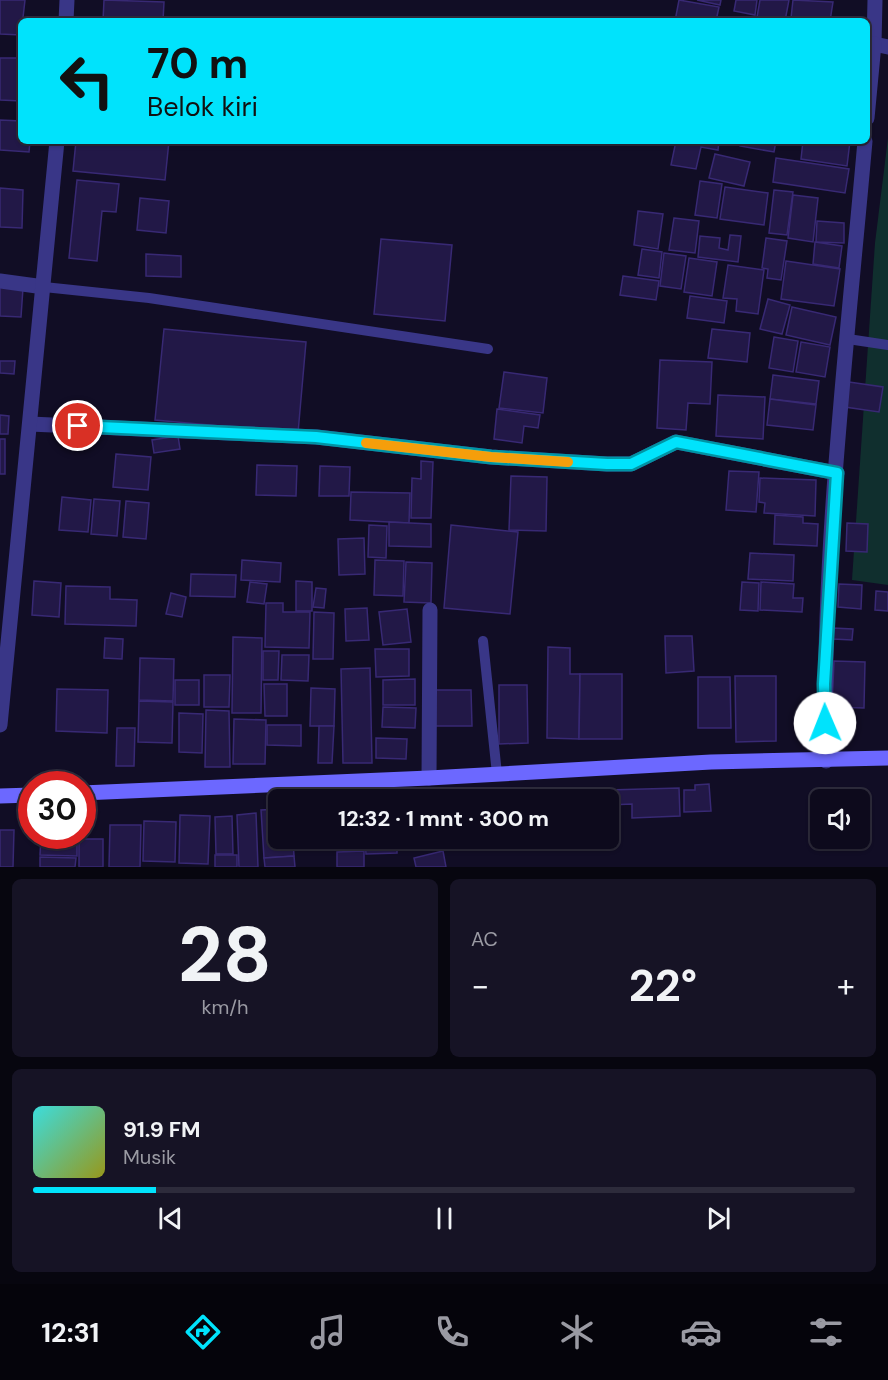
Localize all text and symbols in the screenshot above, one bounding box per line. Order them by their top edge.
text: 70 m [147,36,248,91]
icon: left [48,42,126,120]
text: Belok kiri [147,89,258,124]
pin [52,400,103,451]
icon: arrive [61,409,94,442]
position arrow [793,691,857,755]
speed limit sign: 30 [18,771,96,849]
map controls [810,789,870,849]
button: sound [810,789,870,849]
text: 12:32 · 1 mnt · 300 m [338,804,549,833]
text: 28 [178,904,272,1005]
text: AC [471,926,498,952]
text: 22° [629,956,697,1015]
text: − [471,964,489,1007]
text: + [837,964,855,1007]
text: km/h [201,994,249,1020]
text: 91.9 FM [123,1115,201,1144]
text: Musik [123,1144,176,1170]
icon: previous [154,1202,187,1235]
icon: pause [428,1202,461,1235]
icon: next [702,1202,735,1235]
icon: directions [182,1311,224,1353]
icon: music [307,1311,349,1353]
icon: phone [431,1311,473,1353]
icon: climate [556,1311,598,1353]
icon: car [680,1311,722,1353]
icon: filters [805,1311,847,1353]
text: 12:31 [41,1315,99,1350]

